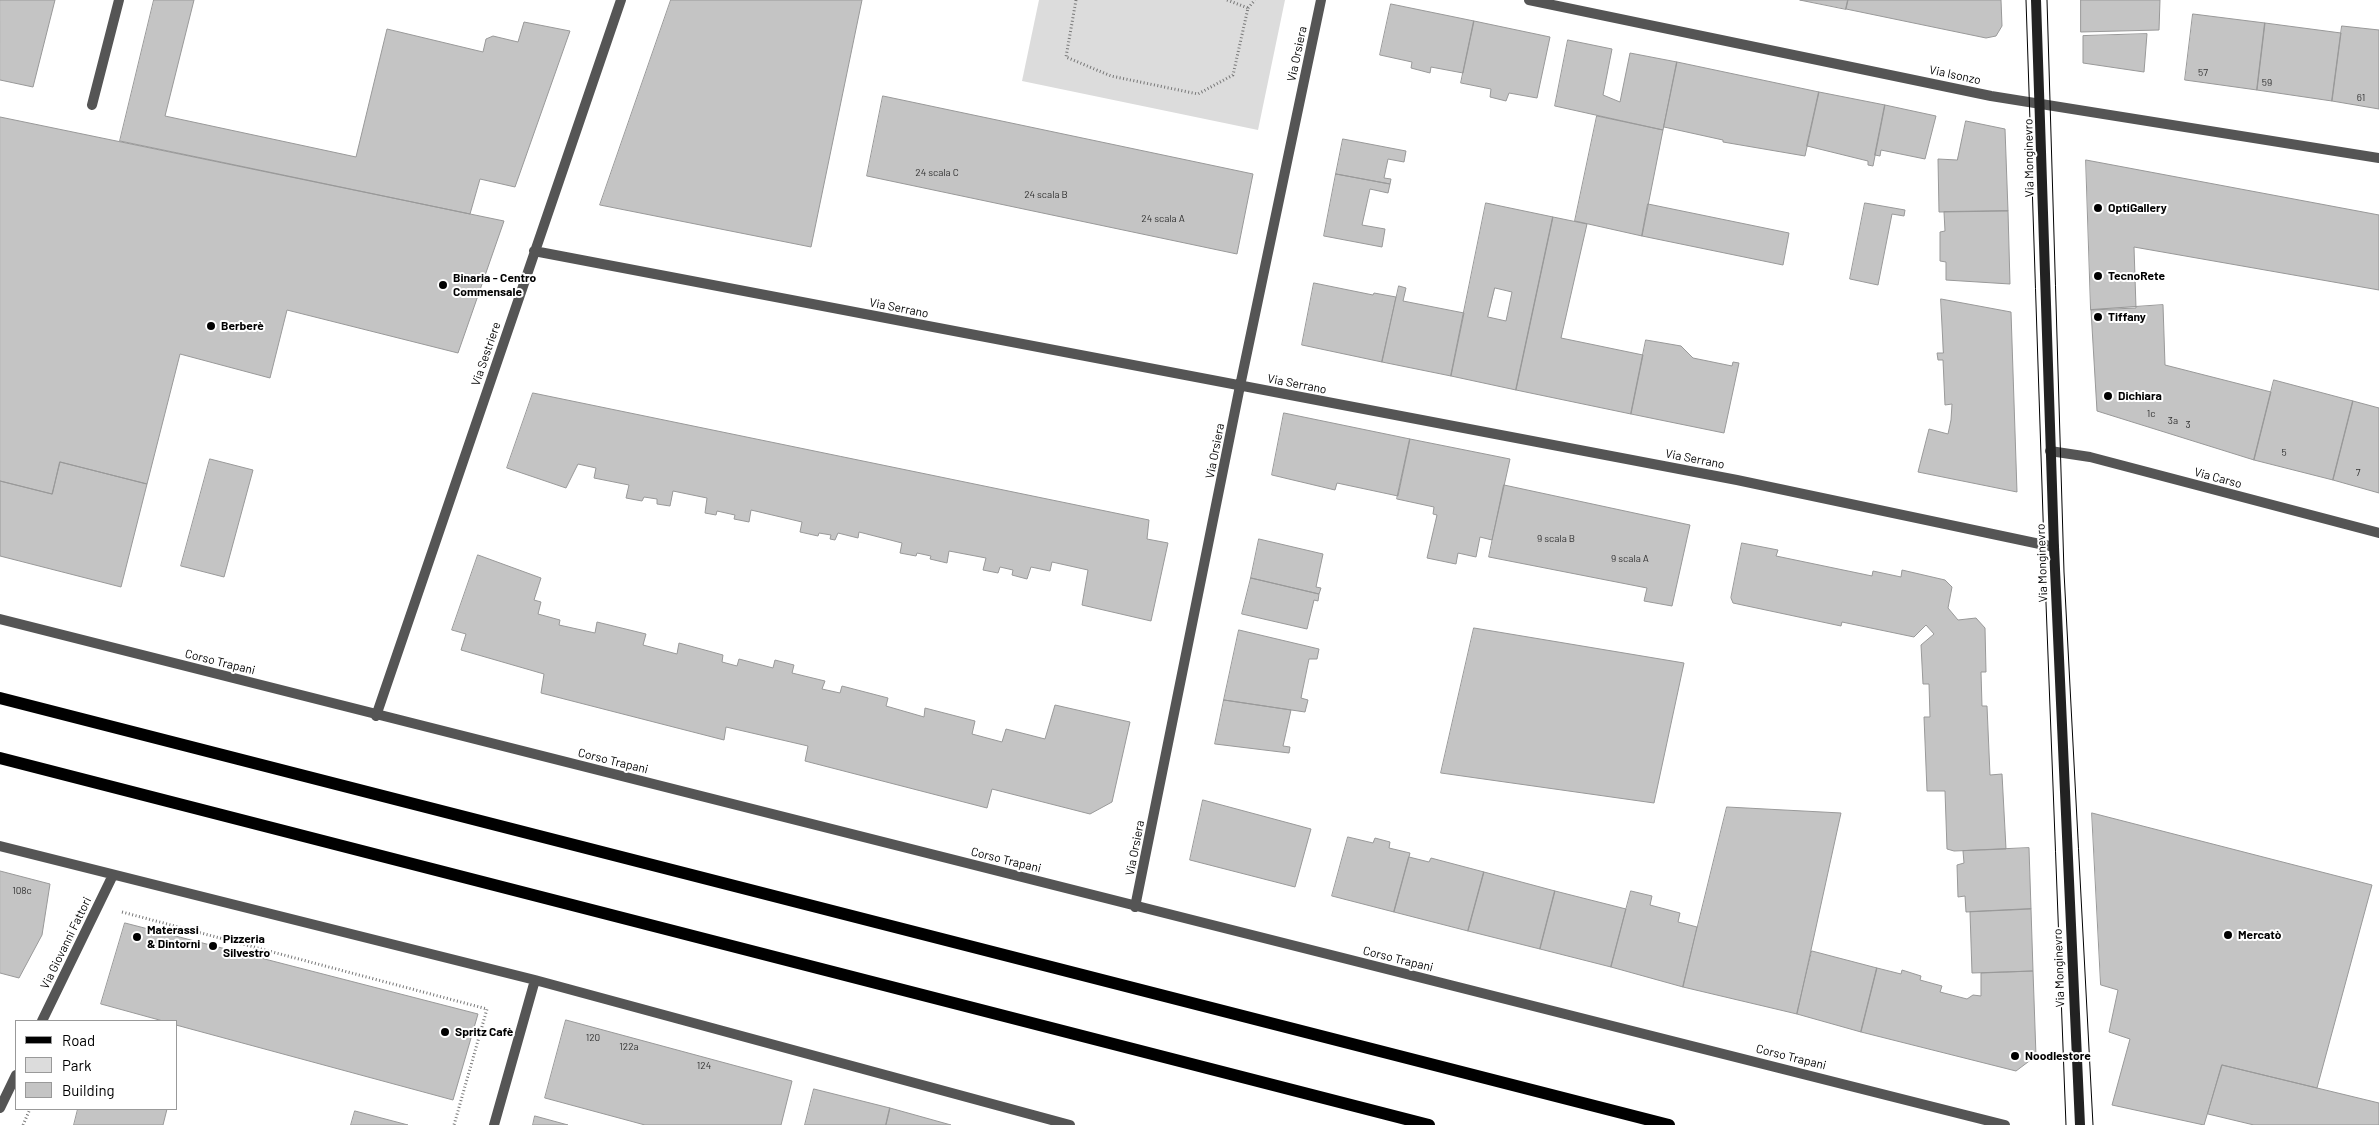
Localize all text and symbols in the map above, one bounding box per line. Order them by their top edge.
street label: Via Orsiera [1284,25,1310,83]
street label: Via Isonzo [1928,63,1982,87]
house number: 57 [2198,67,2208,79]
house number: 59 [2262,77,2272,89]
house number: 61 [2357,92,2365,104]
street label: Via Monginevro [2021,118,2037,198]
house number: 24 scala C [915,167,959,179]
house number: 24 scala B [1024,189,1068,201]
place label: OptiGallery [2108,201,2167,215]
marker: OptiGallery [2092,202,2104,214]
house number: 24 scala A [1141,213,1185,225]
place label: TecnoRete [2108,269,2165,283]
marker: TecnoRete [2092,270,2104,282]
place label: Binaria - Centro Commensale [453,271,536,299]
marker: Binaria - Centro Commensale [437,279,449,291]
street label: Via Serrano [868,295,930,321]
place label: Tiffany [2108,310,2146,324]
marker: Tiffany [2092,311,2104,323]
place label: Berberè [221,319,264,333]
marker: Berberè [205,320,217,332]
street label: Via Sestriere [468,320,504,388]
street label: Via Serrano [1266,371,1328,397]
place label: Dichiara [2118,389,2162,403]
marker: Dichiara [2102,390,2114,402]
house number: 1c [2147,408,2155,420]
house number: 3a [2168,415,2178,427]
house number: 3 [2185,419,2191,431]
street label: Via Orsiera [1203,422,1227,480]
street label: Via Serrano [1664,446,1726,472]
house number: 5 [2281,447,2287,459]
street label: Via Carso [2193,465,2243,491]
house number: 7 [2356,467,2360,479]
street label: Via Monginevro [2033,523,2051,603]
house number: 9 scala B [1537,533,1575,545]
house number: 9 scala A [1611,553,1649,565]
street label: Corso Trapani [183,646,257,678]
street label: Corso Trapani [576,745,650,777]
street label: Via Orsiera [1123,819,1147,877]
street label: Corso Trapani [969,844,1043,876]
house number: 108c [12,885,32,897]
street label: Via Giovanni Fattori [37,895,95,991]
place label: Materassi & Dintorni [147,923,200,951]
street label: Via Monginevro [2050,928,2068,1008]
place label: Mercatò [2238,928,2281,942]
marker: Mercatò [2222,929,2234,941]
marker: Materassi & Dintorni [131,931,143,943]
place label: Pizzeria Silvestro [223,932,270,960]
marker: Pizzeria Silvestro [207,940,219,952]
street label: Corso Trapani [1361,943,1435,975]
legend [15,1020,178,1110]
place label: Spritz Cafè [455,1025,513,1039]
marker: Spritz Cafè [439,1026,451,1038]
text: Road [62,1031,95,1049]
house number: 120 [586,1032,600,1044]
house number: 122a [619,1041,639,1053]
street label: Corso Trapani [1754,1041,1828,1073]
place label: Noodlestore [2025,1049,2091,1063]
marker: Noodlestore [2009,1050,2021,1062]
text: Park [62,1056,91,1074]
house number: 124 [697,1060,711,1072]
text: Building [62,1081,115,1099]

